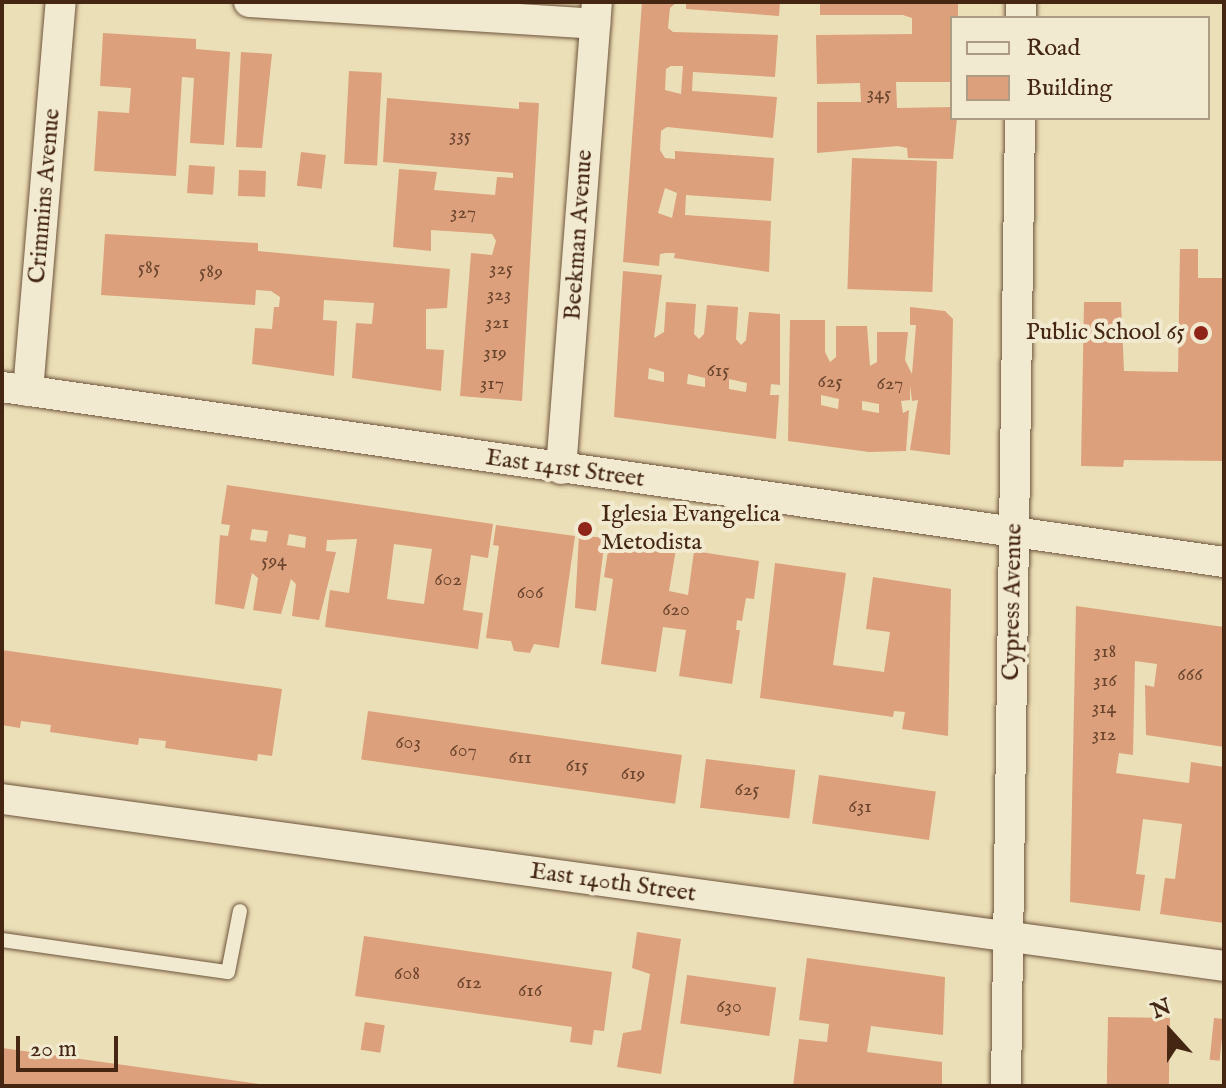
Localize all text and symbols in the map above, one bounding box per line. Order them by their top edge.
legend [950,16,1210,120]
text: Road [1026,33,1080,64]
text: Building [1026,73,1112,104]
house number: 345 [867,81,891,105]
street label: Crimmins Avenue [23,107,67,285]
house number: 335 [449,123,471,147]
street label: Beekman Avenue [559,149,599,321]
house number: 327 [450,200,476,224]
house number: 585 [138,255,160,279]
house number: 325 [489,256,513,280]
house number: 589 [199,259,223,283]
house number: 323 [487,282,511,306]
house number: 321 [485,310,509,334]
place label: Public School 65 [1026,319,1185,347]
marker: Public School 65 [1192,324,1210,342]
house number: 319 [483,340,507,364]
house number: 615 [706,358,730,382]
house number: 625 [817,369,843,393]
house number: 317 [480,371,504,395]
house number: 627 [877,371,903,395]
street label: East 141st Street [484,444,646,494]
place label: Iglesia Evangelica Metodista [601,501,780,557]
marker: Iglesia Evangelica Metodista [576,520,594,538]
street label: Cypress Avenue [997,523,1029,681]
house number: 594 [261,548,287,572]
house number: 602 [434,567,462,591]
house number: 606 [517,580,543,604]
house number: 620 [662,597,690,621]
house number: 318 [1094,639,1116,663]
house number: 666 [1177,662,1203,686]
house number: 316 [1093,668,1117,692]
house number: 314 [1092,695,1116,719]
house number: 312 [1092,722,1116,746]
house number: 603 [395,730,421,754]
house number: 607 [449,738,477,762]
house number: 611 [508,745,532,769]
house number: 615 [565,753,589,777]
house number: 619 [621,761,645,785]
house number: 625 [734,777,760,801]
house number: 631 [848,794,872,818]
street label: East 140th Street [528,857,698,909]
house number: 608 [394,961,420,985]
house number: 612 [456,970,482,994]
house number: 616 [518,978,542,1002]
north arrow [1130,992,1210,1072]
text: N [1147,993,1175,1026]
house number: 630 [716,994,742,1018]
scale bar [20,1020,122,1070]
text: 20 m [30,1034,77,1065]

